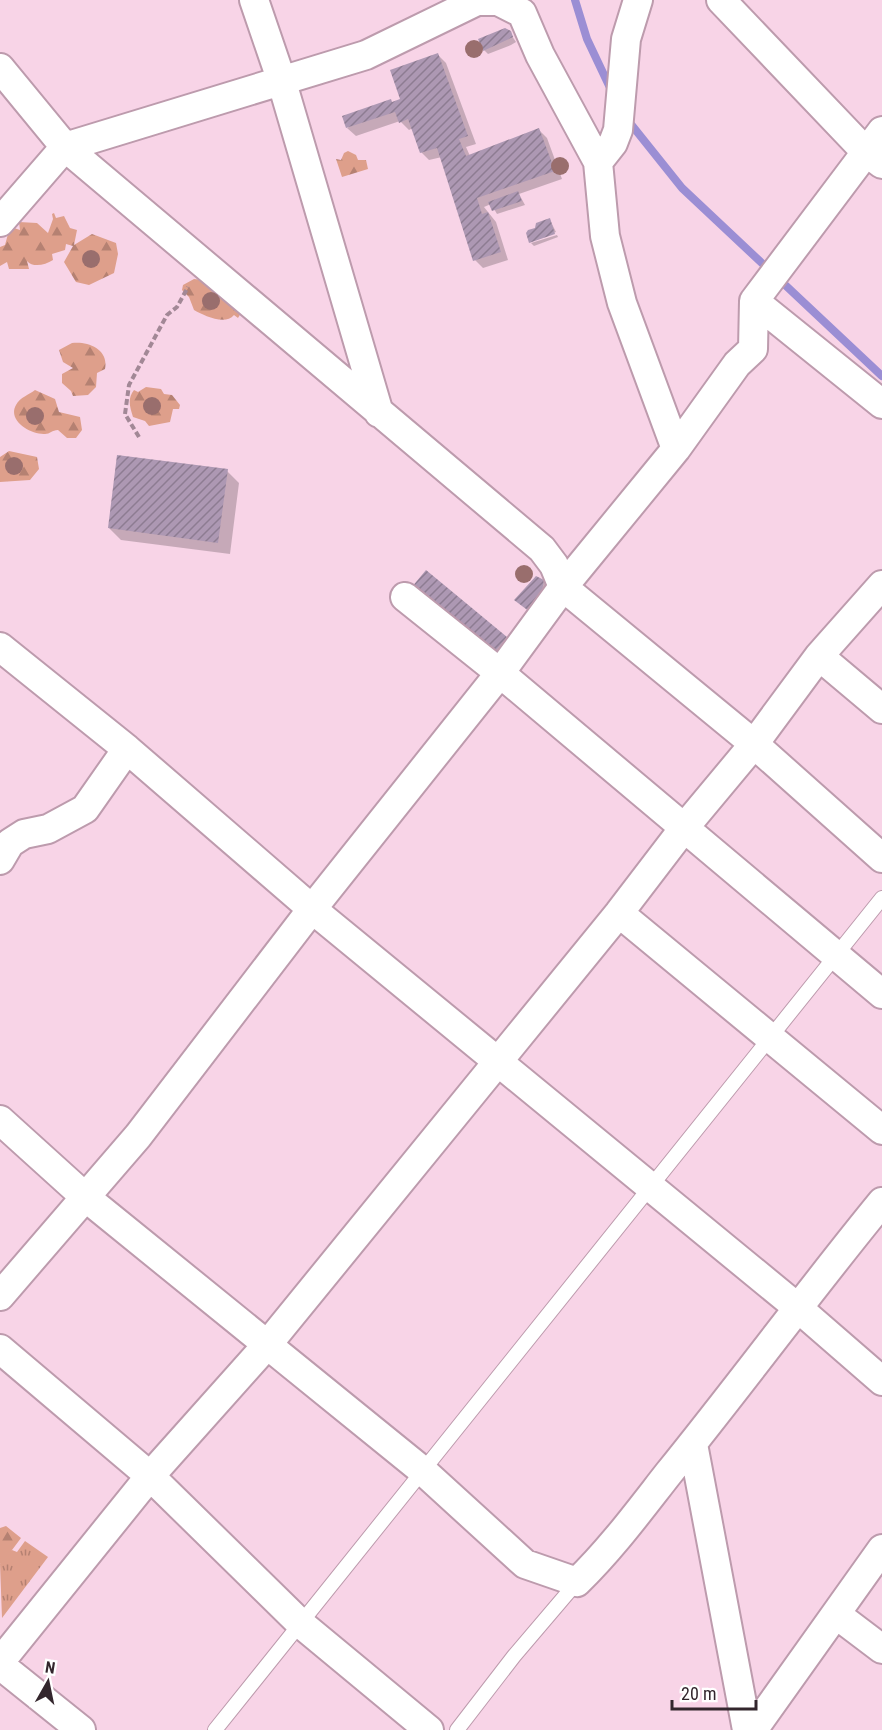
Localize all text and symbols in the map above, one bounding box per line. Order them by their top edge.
north arrow [18,1652,78,1712]
text: N [44,1658,57,1678]
scale bar [672,1673,756,1711]
text: 20 m [681,1683,716,1704]

